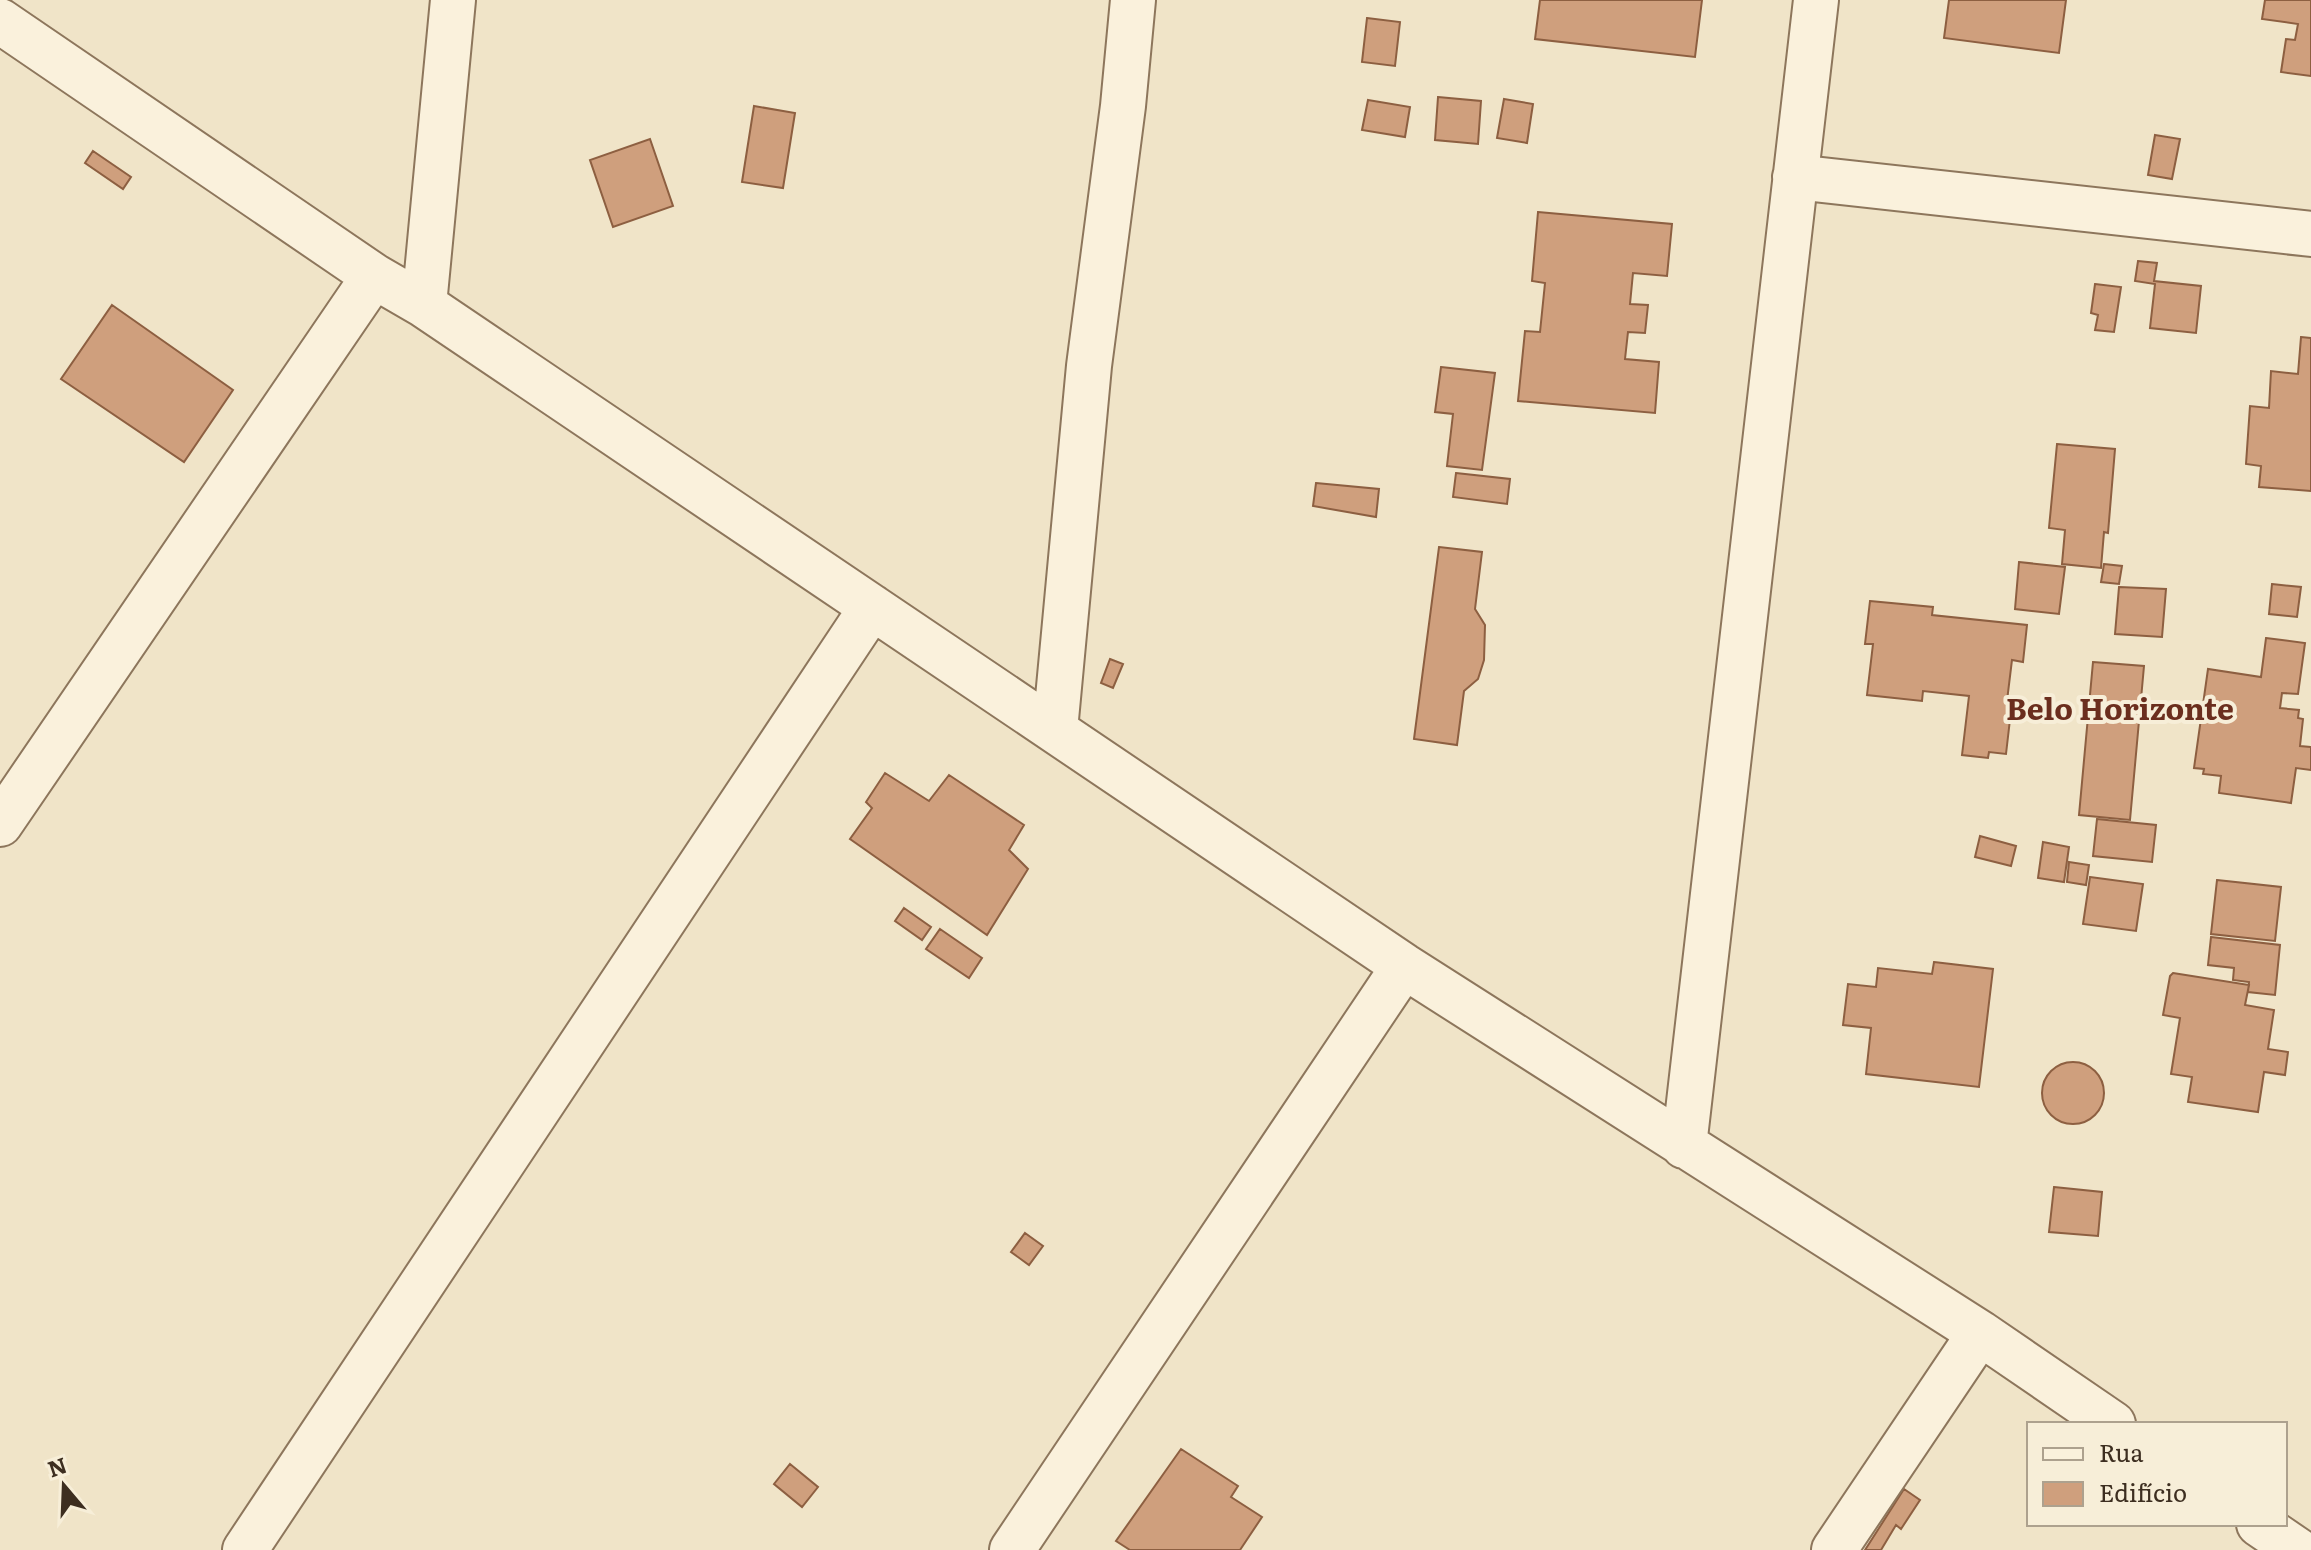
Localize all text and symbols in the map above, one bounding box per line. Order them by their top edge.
district label: Belo Horizonte [2006,685,2234,729]
legend [2027,1422,2287,1526]
text: Rua [2099,1434,2144,1469]
north arrow [24,1446,104,1526]
text: N [43,1447,71,1484]
text: Edifício [2099,1474,2187,1509]

